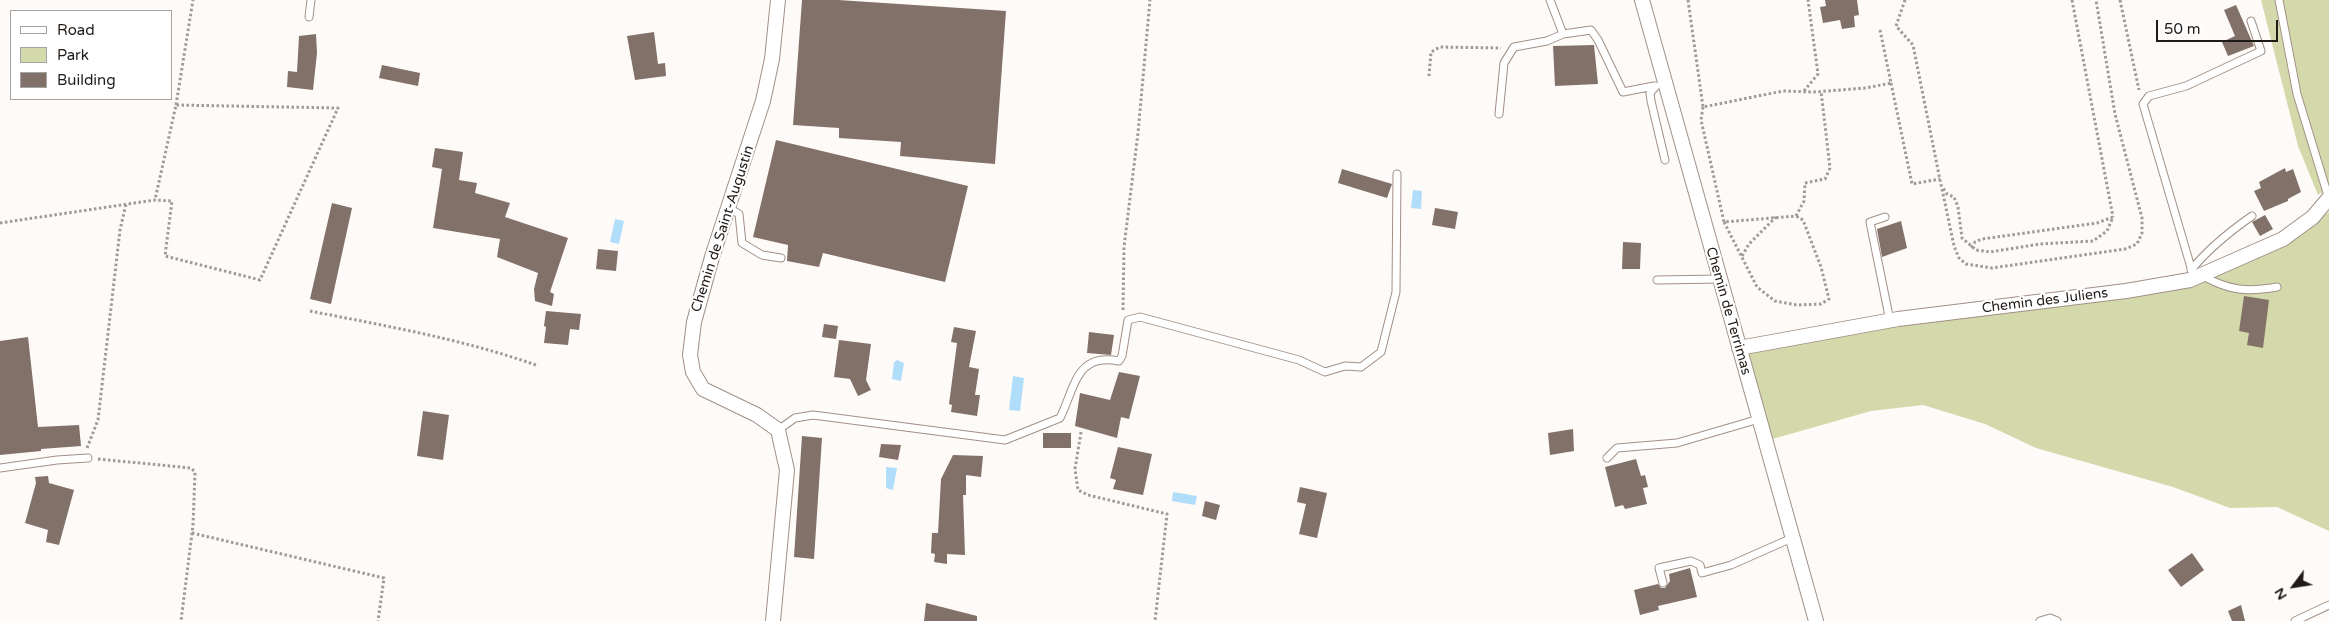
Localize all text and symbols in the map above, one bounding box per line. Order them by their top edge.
legend [10,10,172,100]
scale bar [2159,10,2282,42]
text: 50 m [2164,20,2201,38]
text: Road [57,21,95,39]
text: Park [57,46,89,64]
text: Building [57,71,116,89]
street label: Chemin de Saint-Augustin [688,143,758,315]
street label: Chemin de Terrimas [1702,245,1754,377]
street label: Chemin des Juliens [1981,285,2109,317]
north arrow [2269,561,2319,611]
text: N [2271,585,2291,603]

